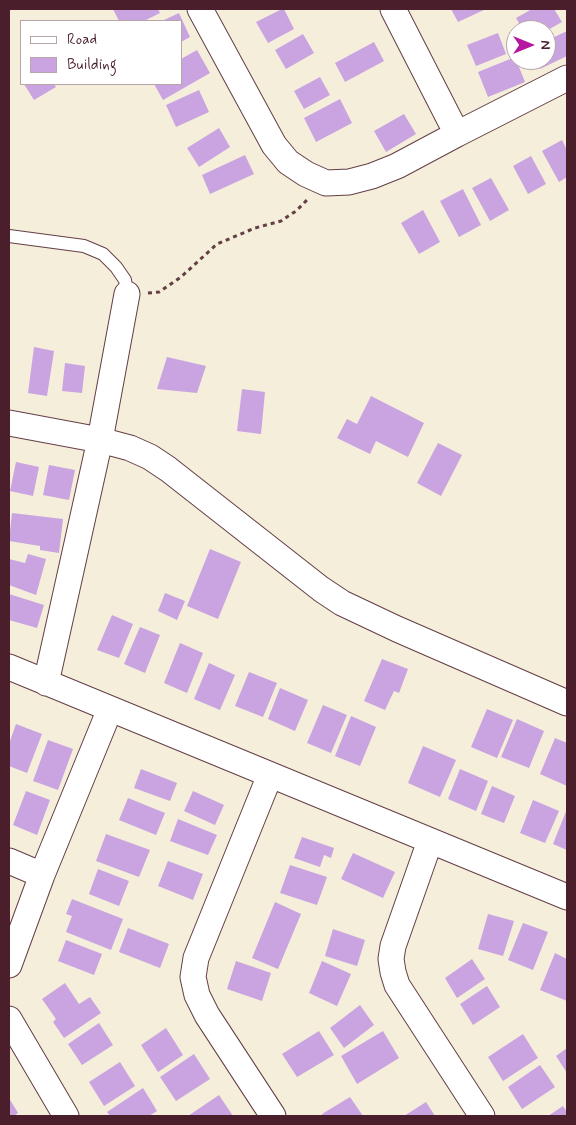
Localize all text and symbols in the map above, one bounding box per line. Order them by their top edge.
legend [20,20,182,85]
north arrow [506,20,556,70]
text: Road [67,30,97,50]
text: N [536,40,554,50]
text: Building [67,55,117,75]

